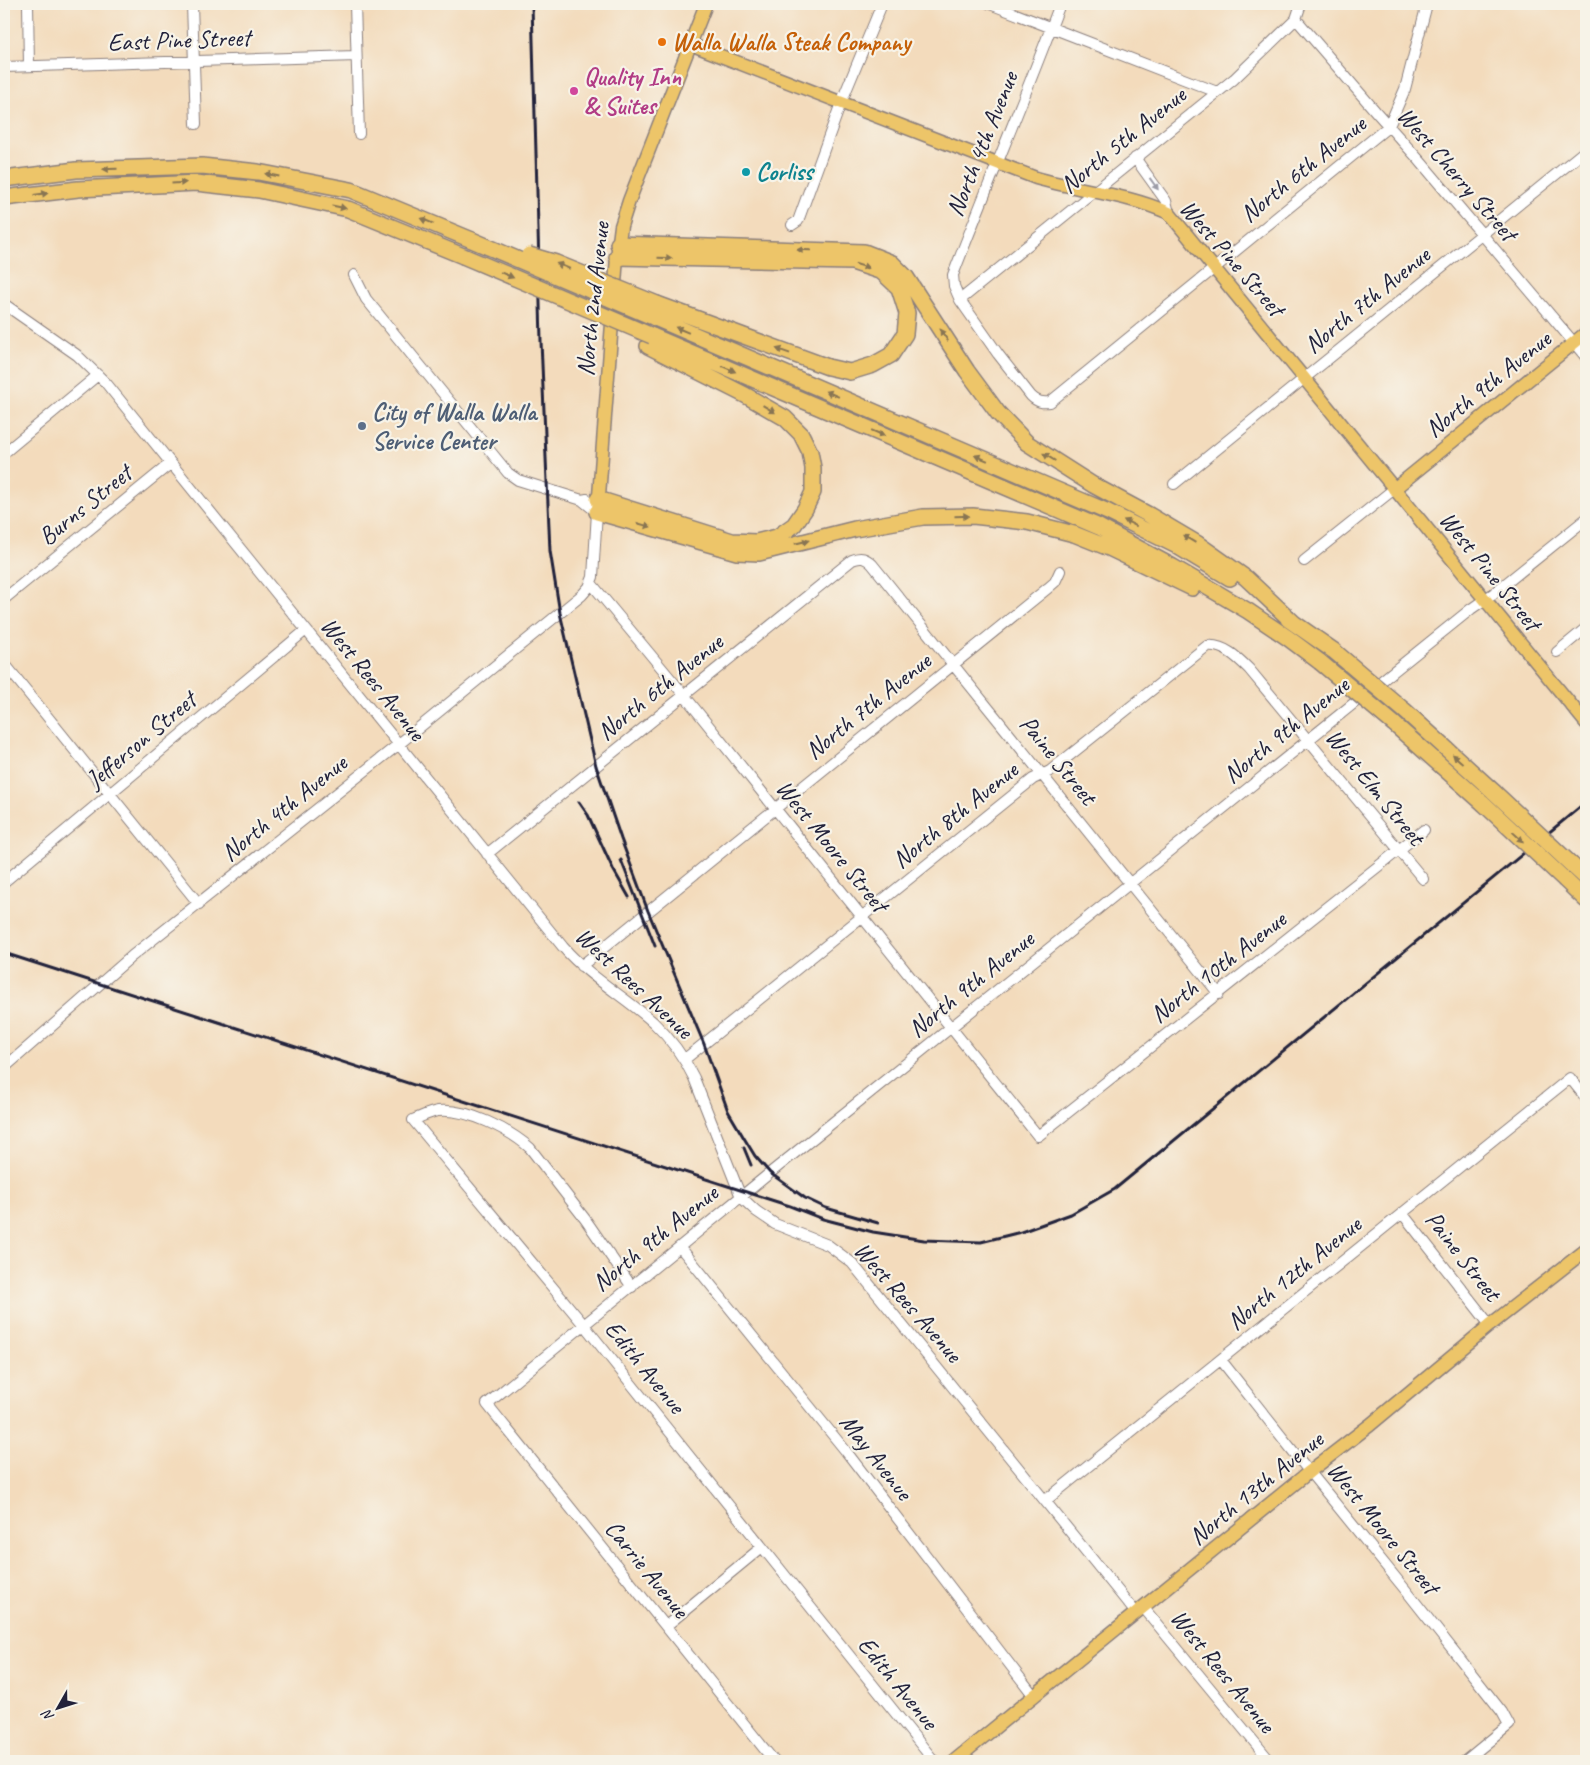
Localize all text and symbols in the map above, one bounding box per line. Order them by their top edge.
street label: East Pine Street [107,21,255,58]
place label: Walla Walla Steak Company [672,26,913,58]
marker: Walla Walla Steak Company [656,36,668,48]
place label: Quality Inn & Suites [584,61,681,122]
street label: North 4th Avenue [939,65,1026,221]
street label: North 5th Avenue [1053,78,1194,201]
marker: Quality Inn & Suites [568,85,580,97]
street label: West Cherry Street [1390,100,1527,251]
street label: North 6th Avenue [1233,107,1374,230]
place label: Corliss [756,156,815,188]
one-way arrow [102,165,118,173]
marker: Corliss [740,166,752,178]
one-way arrow [263,170,279,178]
one-way arrow [1149,177,1159,191]
one-way arrow [171,179,187,187]
one-way arrow [33,189,49,197]
street label: West Pine Street [1172,193,1294,326]
one-way arrow [332,203,347,211]
one-way arrow [420,217,434,225]
street label: North 2nd Avenue [569,219,617,377]
street label: North 7th Avenue [1297,238,1438,361]
one-way arrow [795,246,811,254]
one-way arrow [658,254,674,262]
one-way arrow [555,262,570,270]
one-way arrow [855,262,870,270]
one-way arrow [500,271,515,279]
street label: North 9th Avenue [1418,322,1559,445]
one-way arrow [675,325,689,333]
one-way arrow [939,329,949,342]
one-way arrow [775,347,790,354]
one-way arrow [721,365,736,373]
one-way arrow [825,389,839,397]
place label: City of Walla Walla Service Center [372,396,539,457]
one-way arrow [763,404,776,413]
marker: City of Walla Walla Service Center [356,420,368,432]
one-way arrow [871,429,885,437]
one-way arrow [1043,452,1056,461]
one-way arrow [974,453,988,461]
street label: Burns Street [32,455,141,552]
street label: West Pine Street [1432,505,1550,640]
one-way arrow [954,512,970,520]
one-way arrow [1123,519,1137,527]
one-way arrow [637,522,652,530]
one-way arrow [1183,535,1196,544]
one-way arrow [794,538,809,546]
street label: West Rees Avenue [313,611,434,749]
street label: North 6th Avenue [590,625,731,748]
street label: North 7th Avenue [798,644,939,767]
street label: North 9th Avenue [1216,668,1357,791]
street label: Jefferson Street [79,682,206,796]
street label: Paine Street [1012,709,1105,813]
street label: West Elm Street [1318,722,1433,854]
street label: North 4th Avenue [214,746,355,869]
street label: North 8th Avenue [885,753,1026,876]
one-way arrow [1452,753,1464,765]
street label: West Moore Street [769,773,898,922]
one-way arrow [1512,831,1524,843]
street label: North 10th Avenue [1143,903,1294,1030]
street label: West Rees Avenue [568,920,701,1047]
street label: North 9th Avenue [901,922,1042,1045]
street label: North 9th Avenue [585,1176,726,1299]
street label: Paine Street [1418,1205,1510,1310]
street label: North 12th Avenue [1220,1208,1369,1337]
street label: West Rees Avenue [847,1235,970,1370]
street label: Edith Avenue [598,1314,694,1422]
street label: May Avenue [832,1408,921,1508]
street label: North 13th Avenue [1182,1423,1331,1552]
street label: West Moore Street [1320,1455,1449,1604]
street label: Carrie Avenue [598,1513,697,1626]
street label: West Rees Avenue [1163,1603,1284,1741]
street label: Edith Avenue [851,1630,947,1738]
north arrow [32,1682,82,1732]
text: N [37,1705,58,1725]

